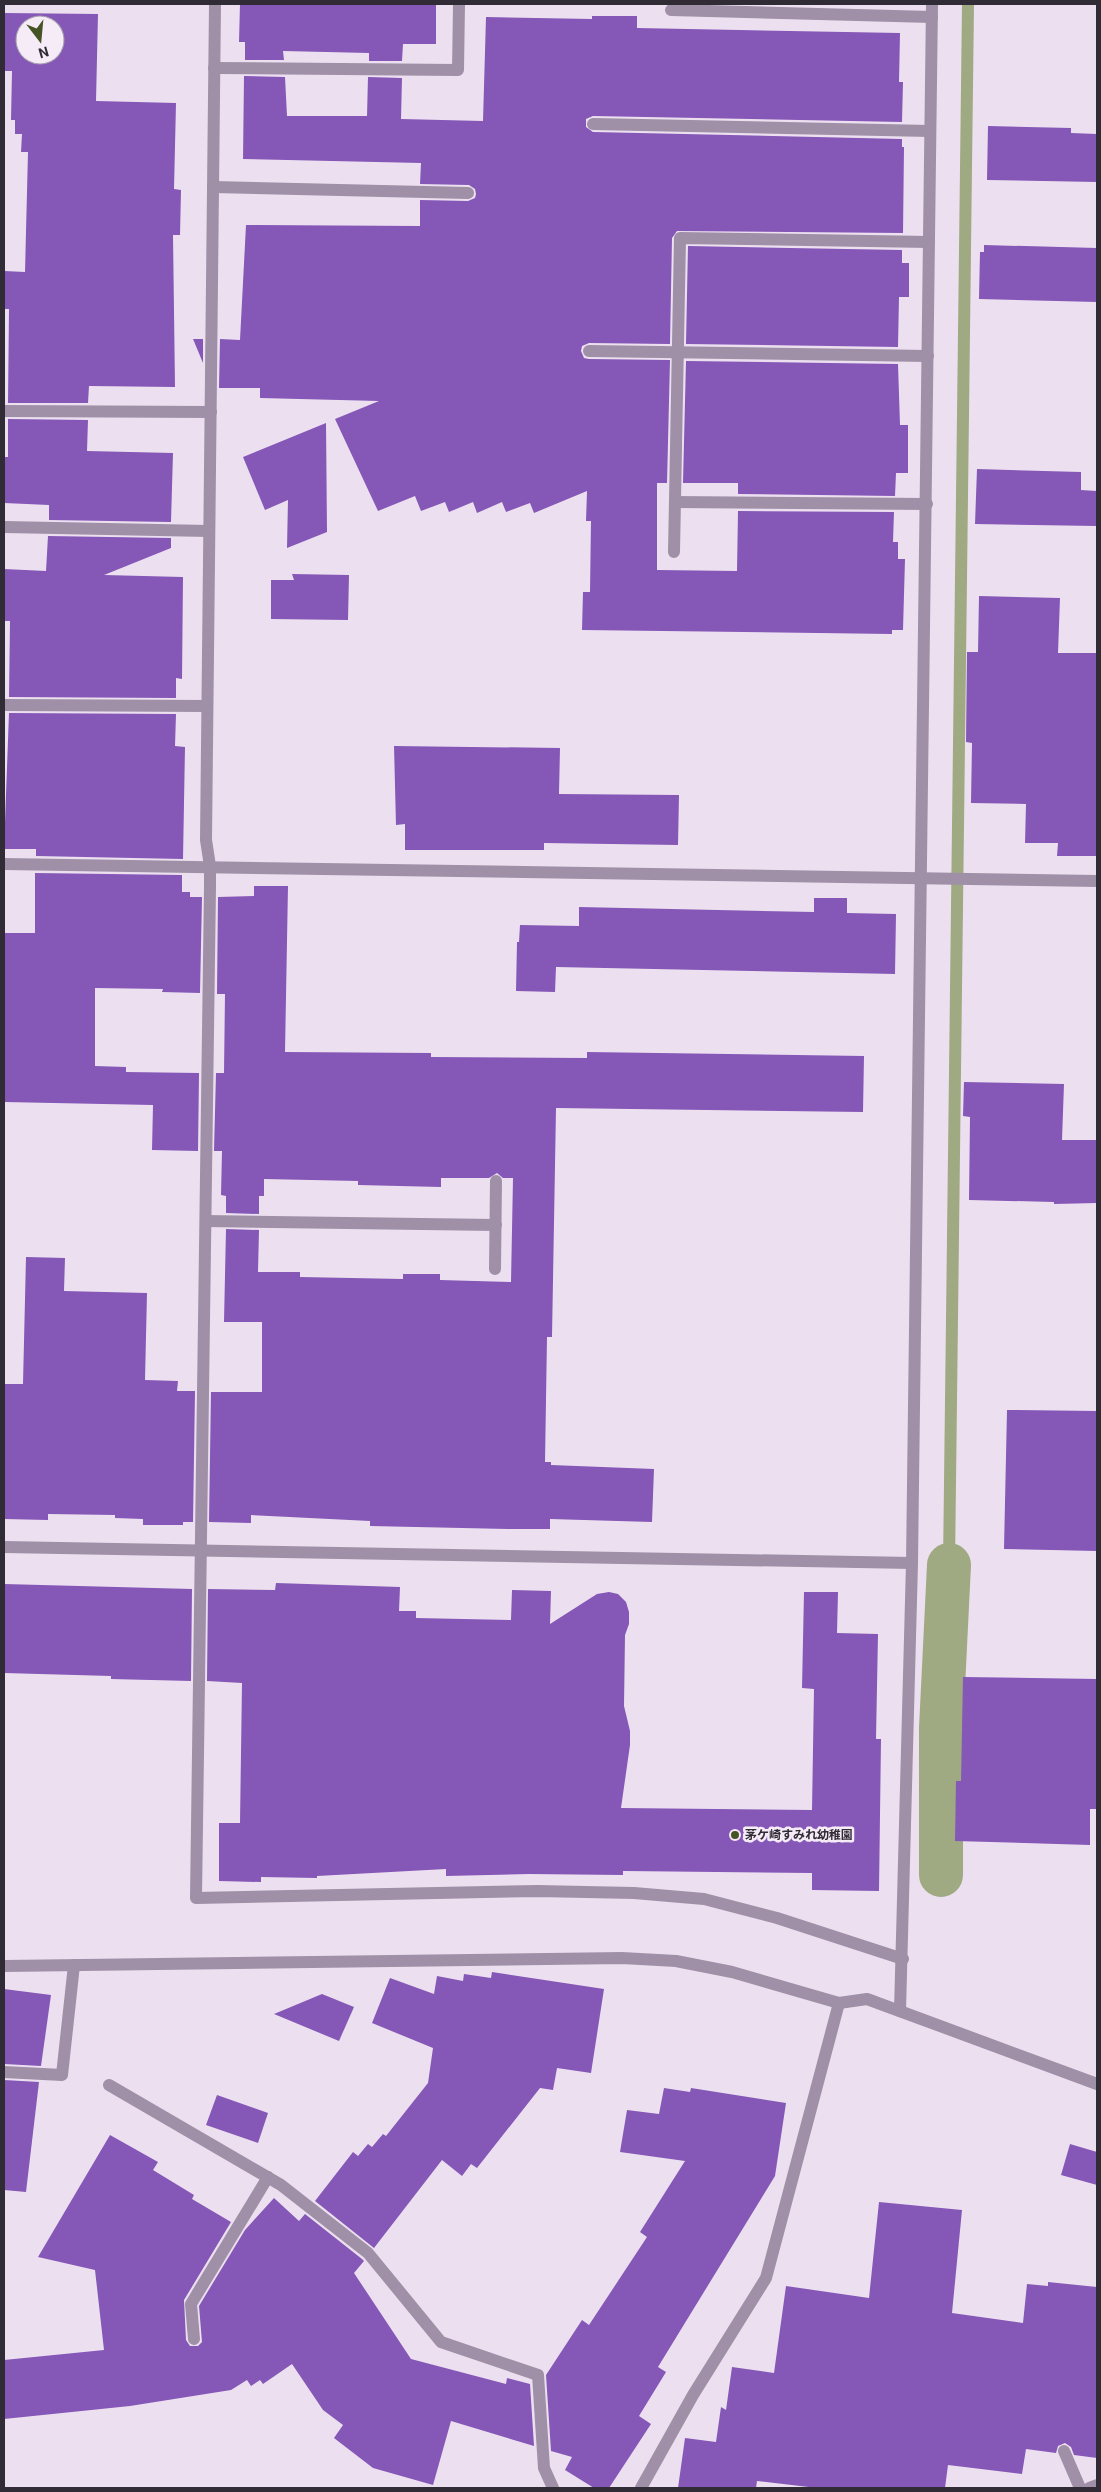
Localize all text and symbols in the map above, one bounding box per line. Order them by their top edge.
north arrow [15,15,65,65]
text: N [37,43,51,62]
place label: 茅ケ崎すみれ幼稚園 [745,1828,853,1842]
marker: 茅ケ崎すみれ幼稚園 [729,1829,741,1841]

